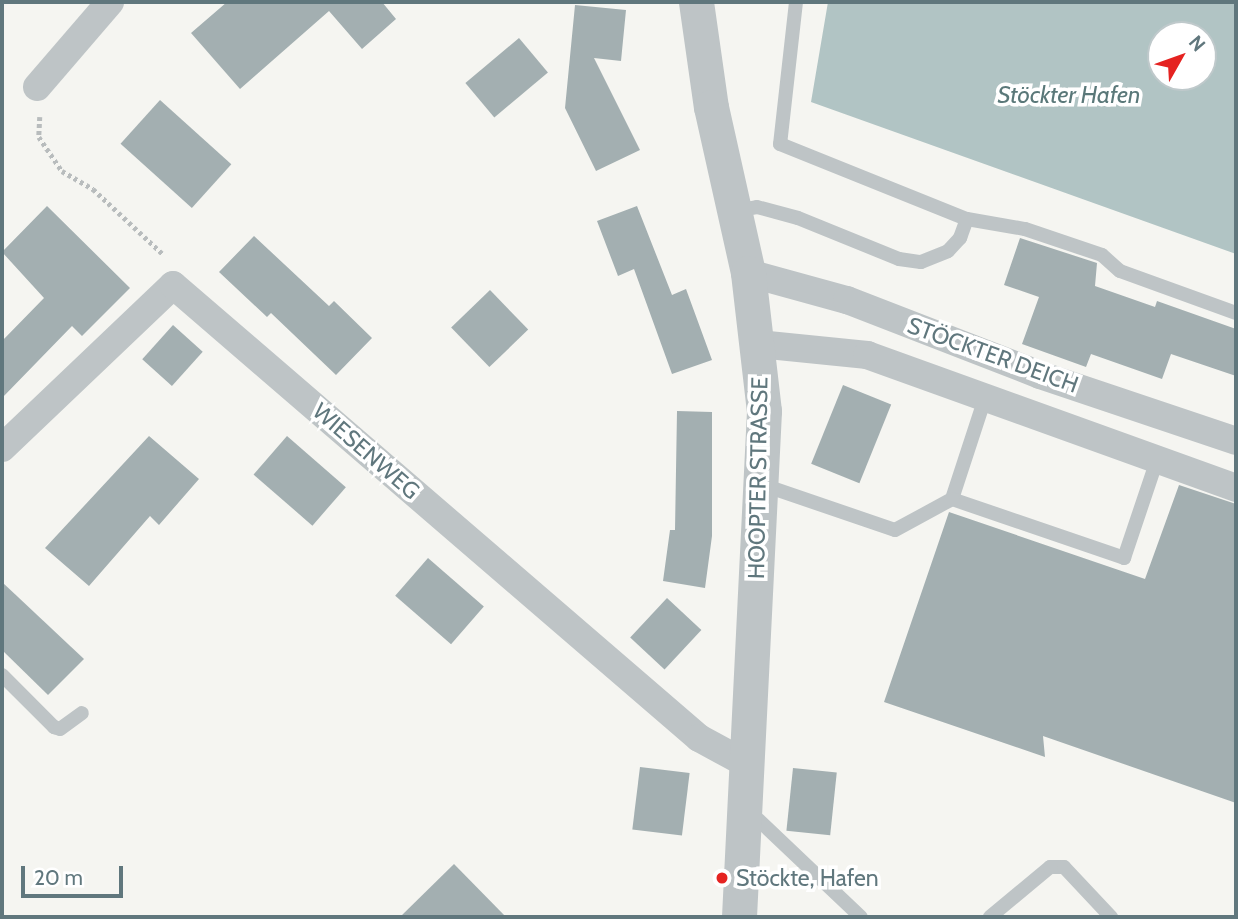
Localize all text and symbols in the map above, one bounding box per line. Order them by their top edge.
north arrow [1147,21,1217,91]
text: N [1184,31,1210,56]
water label: Stöckter Hafen [998,81,1140,109]
street label: STÖCKTER DEICH [904,311,1082,399]
street label: HOOPTER STRASSE [742,377,774,579]
street label: WIESENWEG [307,397,425,505]
scale bar [24,852,126,896]
place label: Stöckte, Hafen [736,864,879,892]
text: 20 m [34,865,83,890]
marker: Stöckte, Hafen [714,870,730,886]

